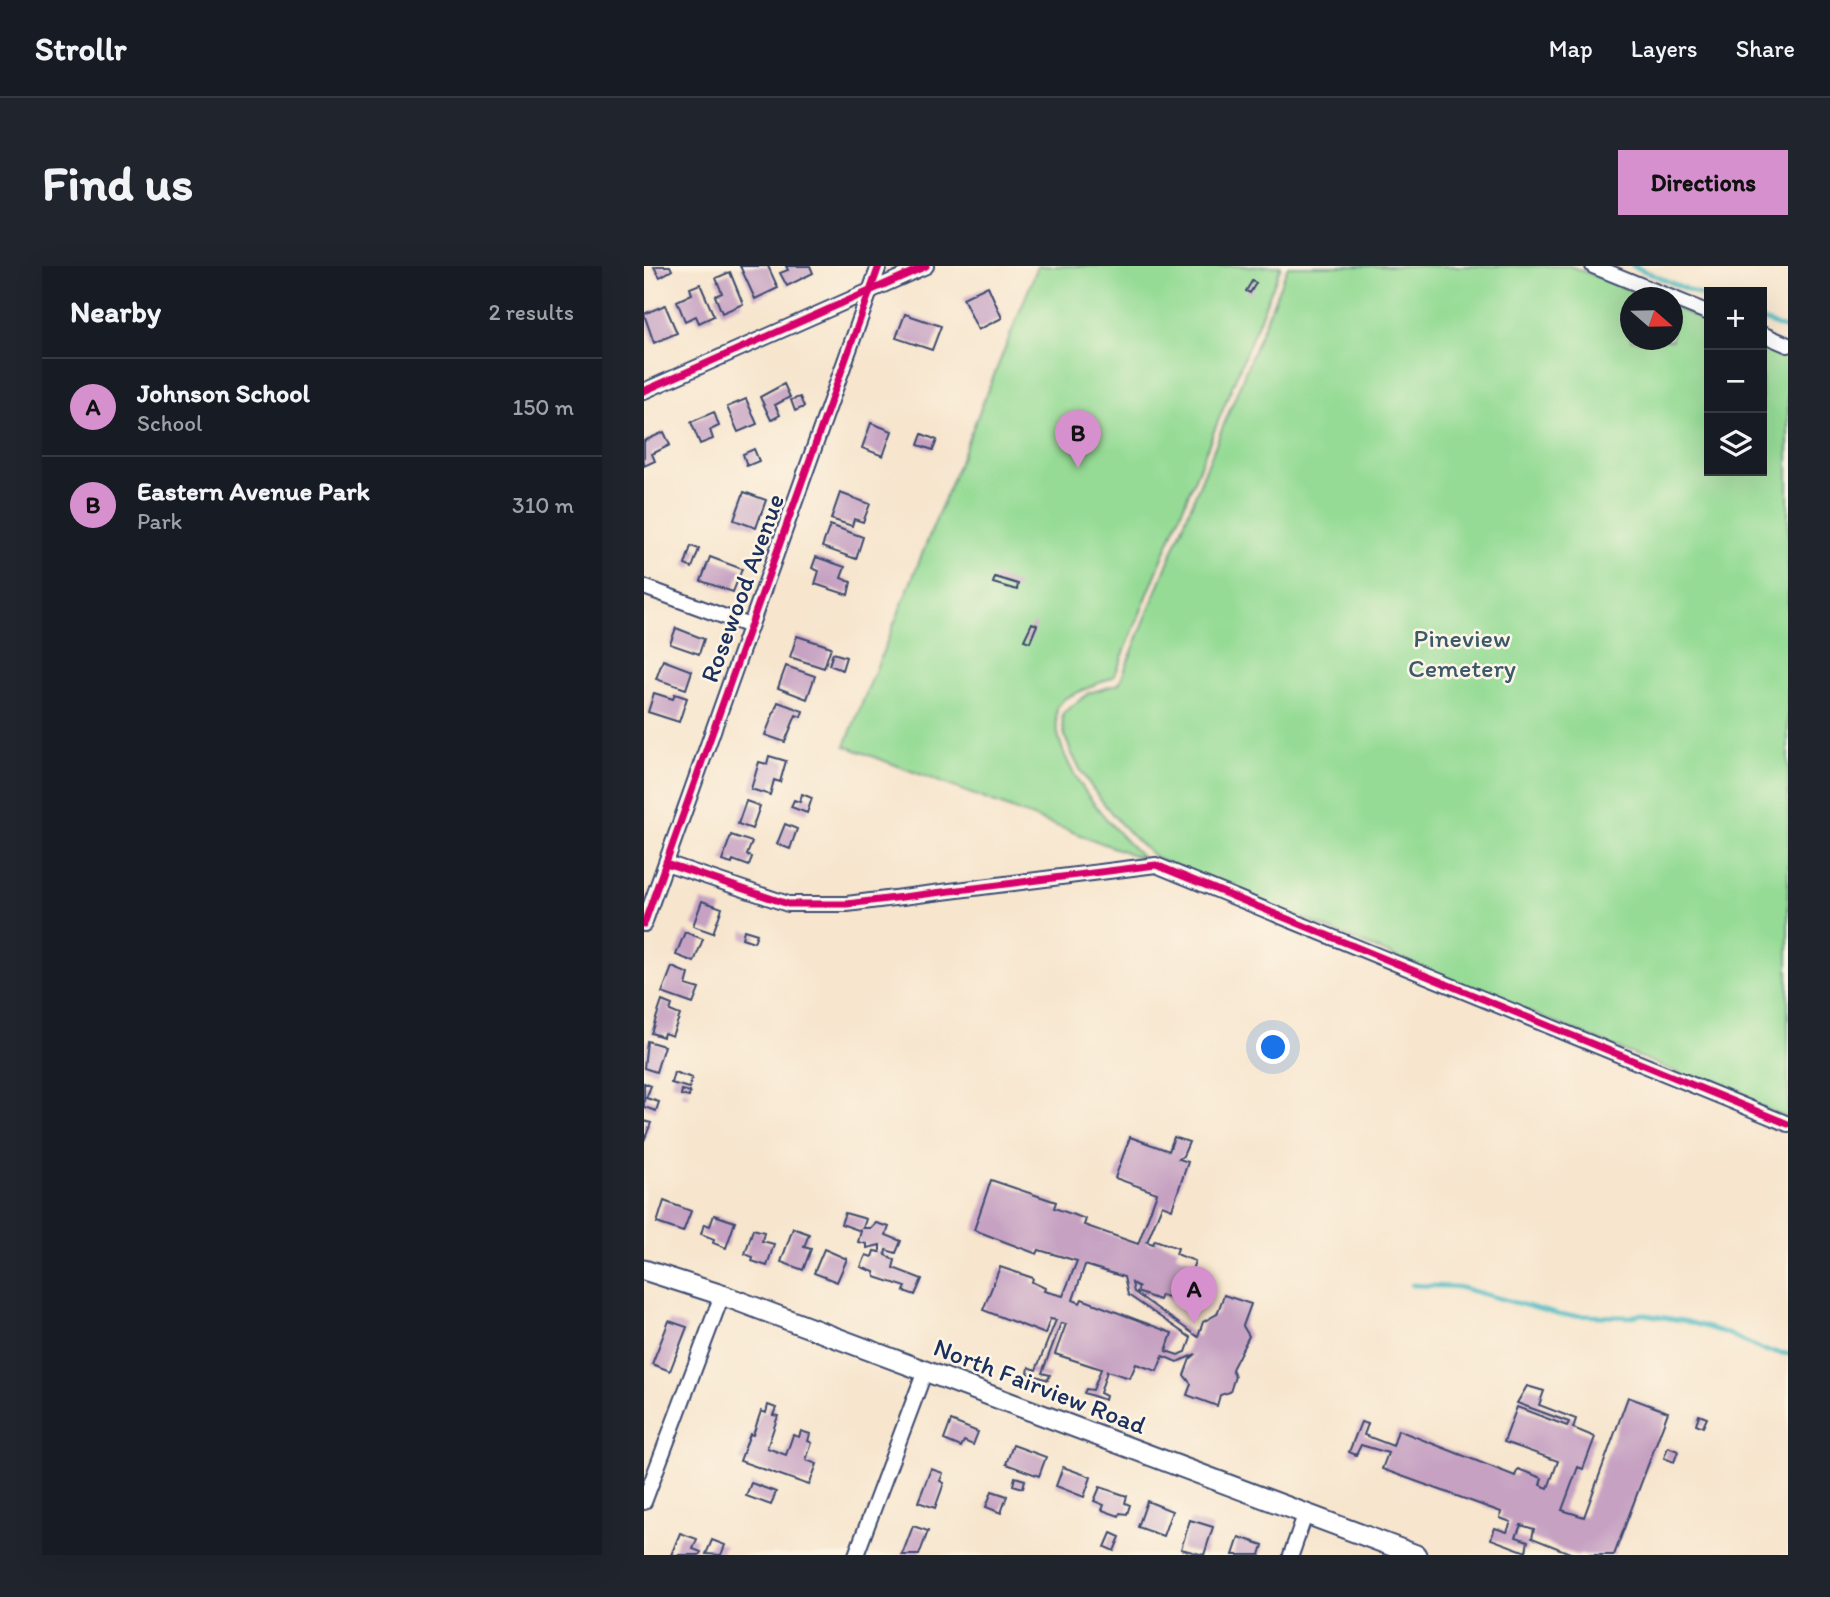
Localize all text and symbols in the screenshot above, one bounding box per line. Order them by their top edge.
text: Strollr [35,29,126,68]
text: Map [1549,34,1593,63]
text: Layers [1631,34,1698,63]
text: Share [1736,34,1795,63]
button: Directions [1618,150,1788,215]
text: Find us [42,153,193,212]
north arrow [1620,287,1683,350]
map controls [1704,287,1767,476]
button: + [1704,287,1767,350]
text: Nearby [70,293,161,330]
text: 2 results [488,298,574,326]
button: − [1704,350,1767,413]
text: Johnson School [137,377,310,409]
text: A [86,393,100,421]
text: 150 m [513,393,574,421]
text: School [137,409,202,437]
pin: B [1055,410,1101,468]
button: layers [1704,413,1767,476]
text: Eastern Avenue Park [137,475,370,507]
street label: Rosewood Avenue [693,489,791,687]
text: B [86,491,100,519]
text: 310 m [512,491,574,519]
text: Park [137,507,182,535]
park label: Pineview Cemetery [1408,622,1516,684]
your location [1256,1030,1290,1064]
pin: A [1171,1266,1217,1324]
street label: North Fairview Road [929,1331,1151,1442]

